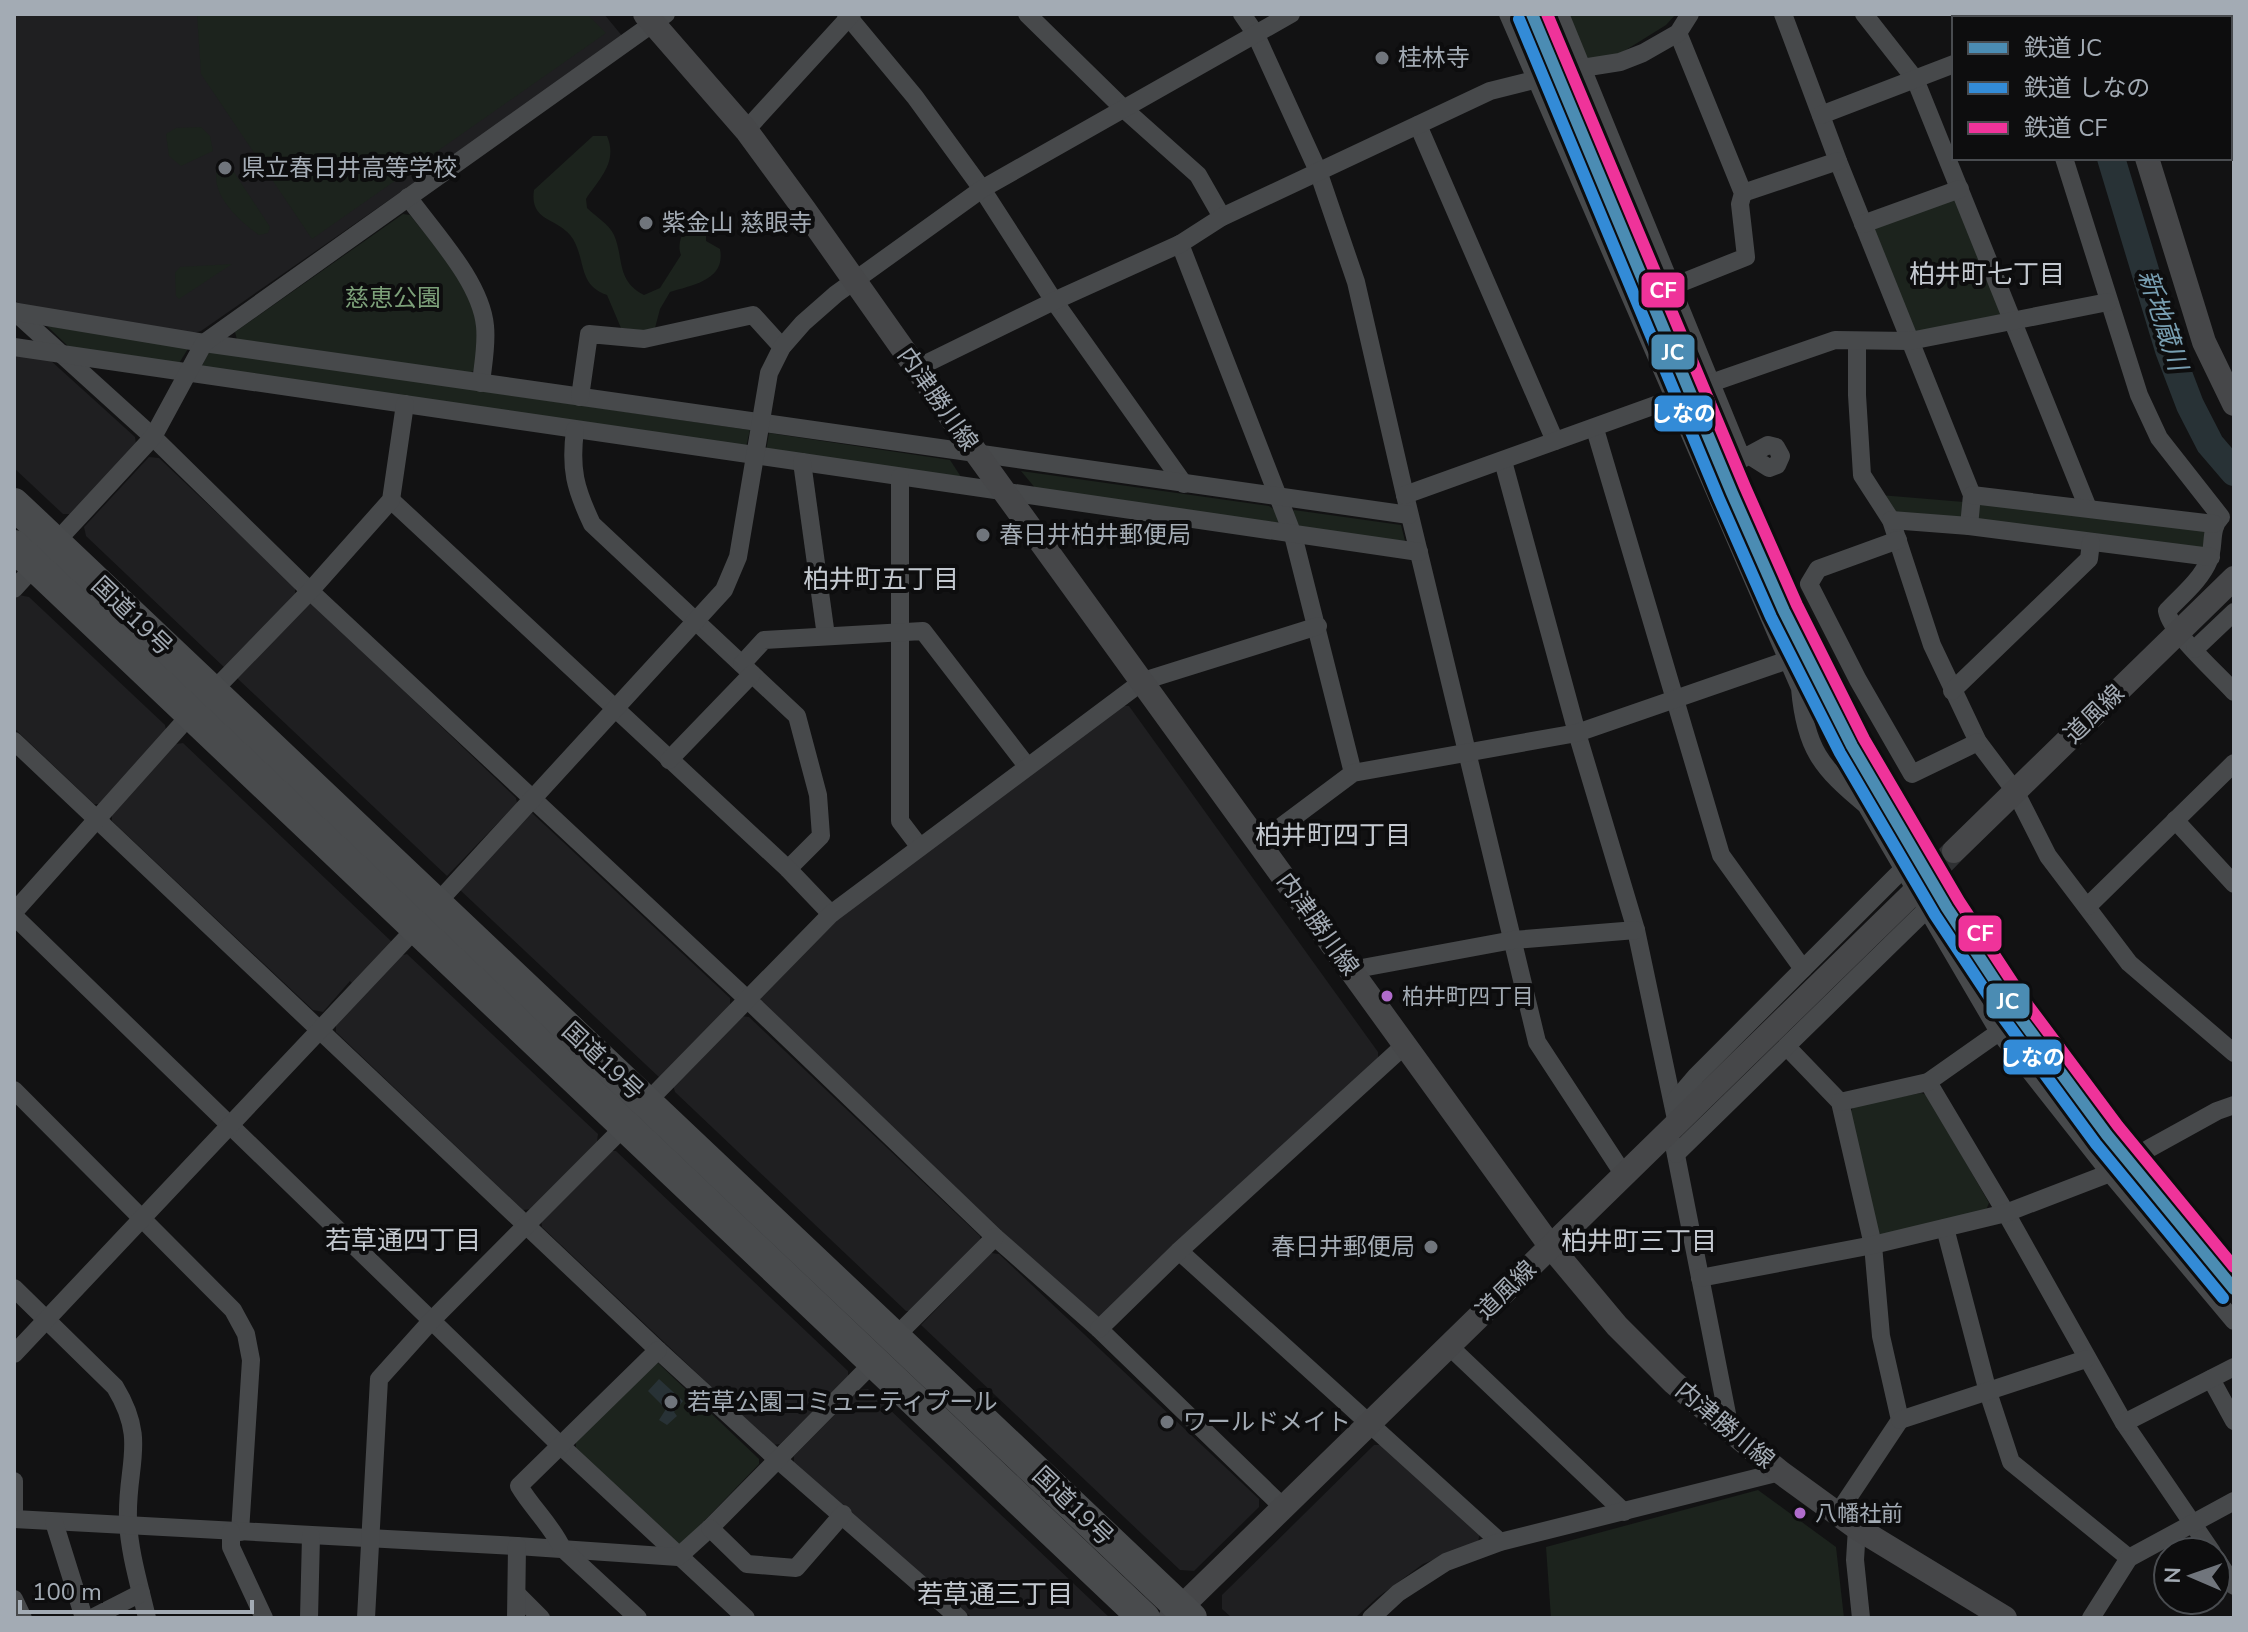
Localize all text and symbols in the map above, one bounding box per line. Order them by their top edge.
legend [1952,16,2232,160]
text: 鉄道 JC [2024,32,2102,64]
place label: 桂林寺 [1398,42,1470,74]
marker: 桂林寺 [1373,49,1391,67]
text: 鉄道 しなの [2024,72,2150,104]
text: 鉄道 CF [2024,112,2107,144]
place label: 県立春日井高等学校 [241,152,457,184]
marker: 県立春日井高等学校 [216,159,234,177]
place label: 紫金山 慈眼寺 [662,207,812,239]
marker: 紫金山 慈眼寺 [637,214,655,232]
district label: 柏井町七丁目 [1909,257,2065,292]
water label: 新地蔵川 [2130,265,2196,378]
line badge: CF [1640,271,1686,309]
text: CF [1649,276,1677,306]
park label: 慈恵公園 [345,282,441,314]
line badge: JC [1650,333,1696,371]
text: JC [1661,338,1684,368]
street label: 内津勝川線 [890,341,986,457]
line badge: しなの [1653,394,1714,433]
text: しなの [1650,399,1716,429]
place label: 春日井柏井郵便局 [999,519,1191,551]
marker: 春日井柏井郵便局 [974,526,992,544]
district label: 柏井町五丁目 [803,562,959,597]
street label: 国道19号 [85,569,179,663]
street label: 道風線 [2057,677,2131,751]
district label: 柏井町四丁目 [1255,818,1411,853]
street label: 内津勝川線 [1270,866,1366,982]
line badge: CF [1957,914,2003,953]
text: CF [1966,919,1994,949]
place label: 柏井町四丁目 [1402,982,1534,1012]
line badge: JC [1985,982,2031,1020]
text: JC [1996,987,2019,1017]
marker: 柏井町四丁目 [1379,988,1395,1004]
street label: 国道19号 [555,1015,651,1107]
line badge: しなの [2002,1038,2063,1076]
text: しなの [1999,1043,2065,1073]
district label: 若草通四丁目 [325,1223,481,1258]
district label: 柏井町三丁目 [1561,1224,1717,1259]
place label: 春日井郵便局 [1271,1231,1415,1263]
marker: 春日井郵便局 [1422,1238,1440,1256]
street label: 道風線 [1469,1253,1543,1327]
street label: 内津勝川線 [1669,1374,1781,1476]
place label: 若草公園コミュニティプール [687,1386,998,1418]
marker: 若草公園コミュニティプール [662,1393,680,1411]
place label: ワールドメイト [1183,1406,1351,1438]
marker: ワールドメイト [1158,1413,1176,1431]
street label: 国道19号 [1026,1459,1120,1553]
place label: 八幡社前 [1815,1499,1903,1529]
marker: 八幡社前 [1792,1505,1808,1521]
north arrow [2152,1536,2232,1616]
scale bar [20,1564,252,1614]
text: N [2158,1567,2188,1584]
text: 100 m [32,1576,102,1608]
district label: 若草通三丁目 [917,1577,1073,1612]

